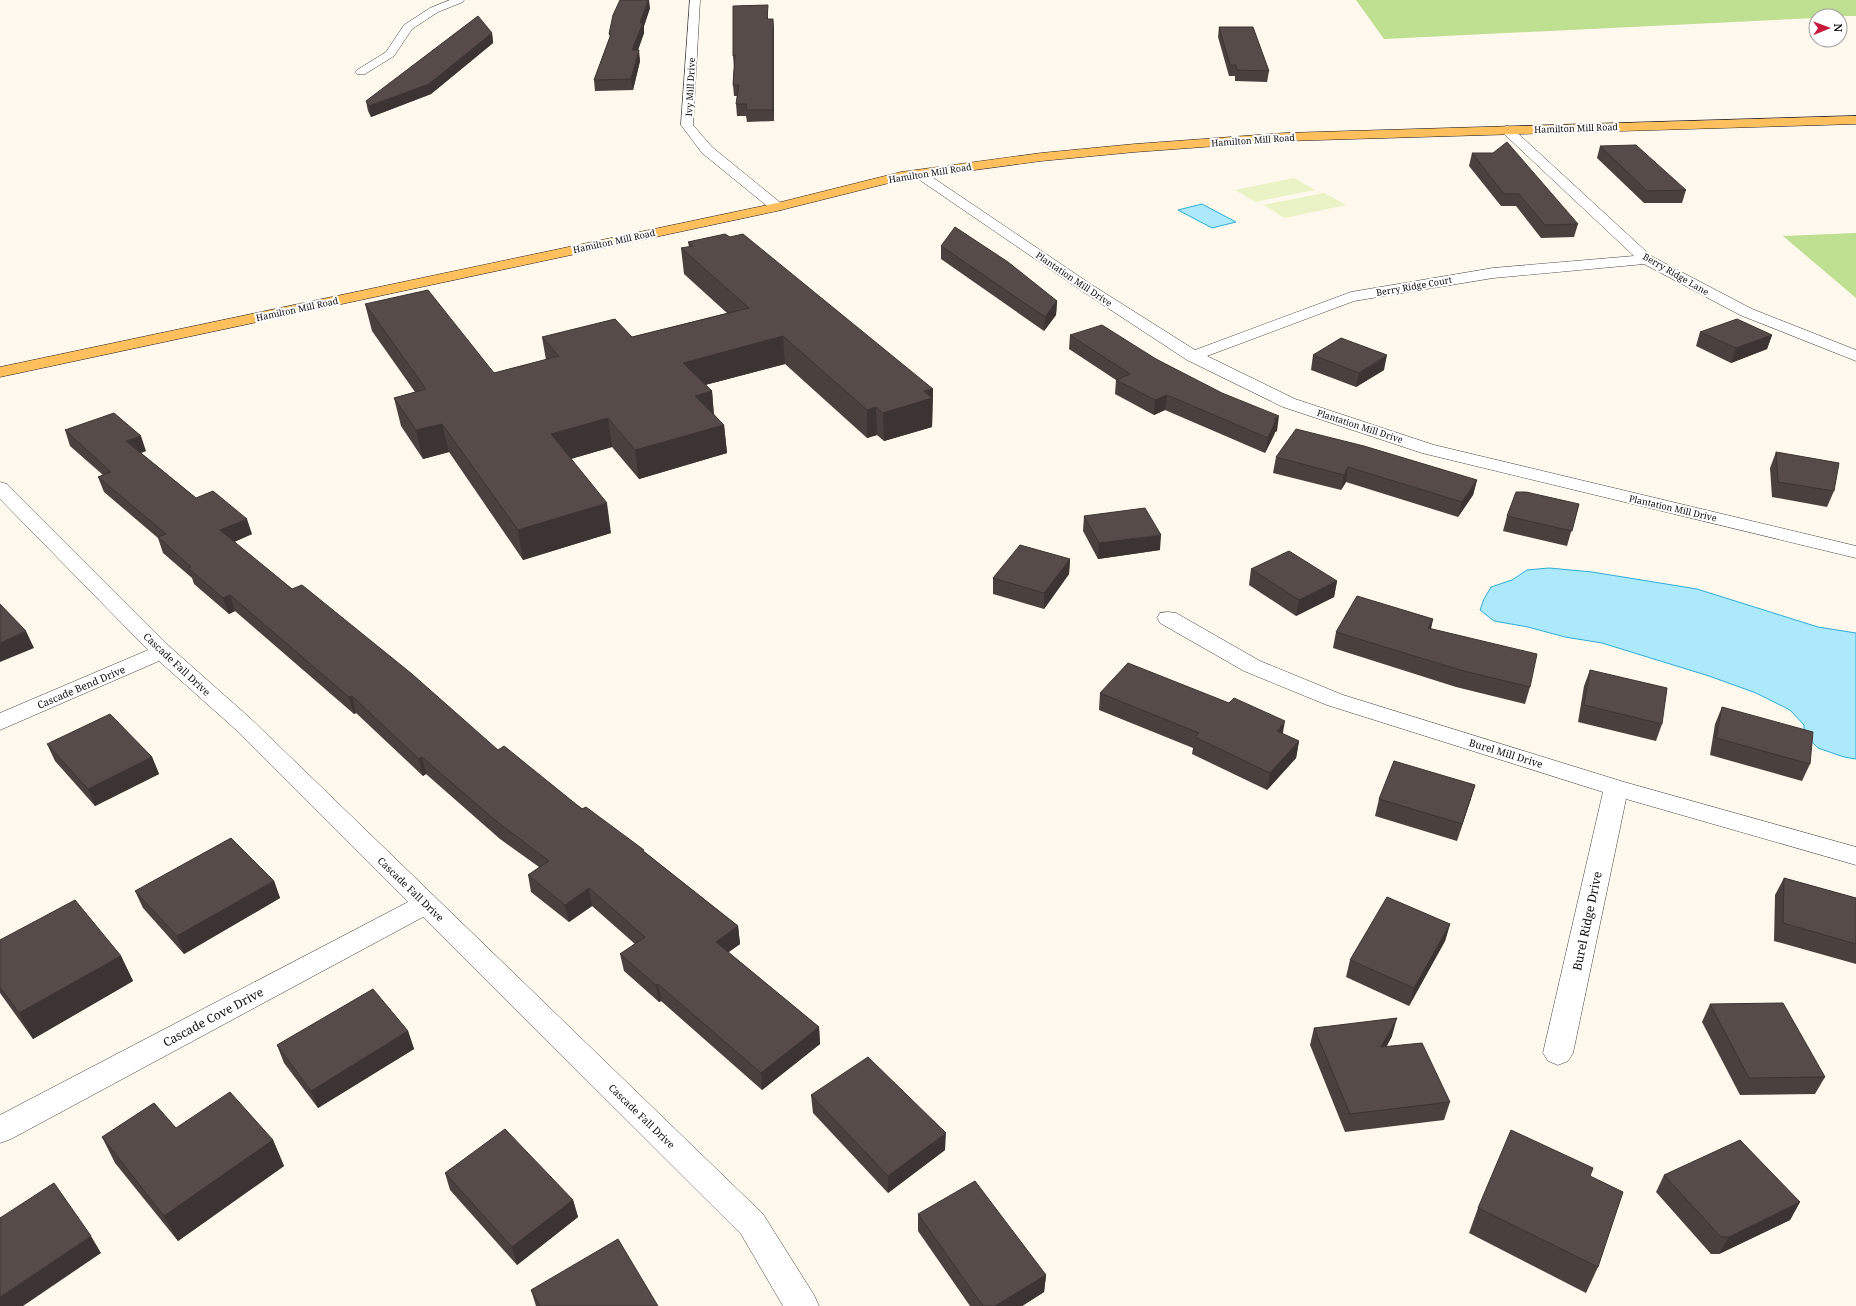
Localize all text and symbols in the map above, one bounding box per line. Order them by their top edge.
north arrow [1808,8,1848,48]
text: N [1831,23,1846,33]
street label: Ivy Mill Drive [682,57,698,117]
street label: Hamilton Mill Road [1534,120,1619,136]
street label: Hamilton Mill Road [1211,131,1296,149]
street label: Hamilton Mill Road [888,160,973,186]
street label: Hamilton Mill Road [572,226,657,256]
street label: Plantation Mill Drive [1033,249,1115,310]
street label: Berry Ridge Lane [1641,250,1712,298]
street label: Berry Ridge Court [1375,273,1453,299]
street label: Hamilton Mill Road [255,294,340,324]
street label: Plantation Mill Drive [1315,406,1405,446]
street label: Plantation Mill Drive [1628,492,1718,524]
street label: Cascade Fall Drive [140,629,214,699]
street label: Cascade Bend Drive [35,662,127,712]
street label: Burel Mill Drive [1467,735,1545,771]
street label: Cascade Fall Drive [375,854,447,924]
street label: Burel Ridge Drive [1568,870,1606,972]
street label: Cascade Cove Drive [160,983,266,1051]
street label: Cascade Fall Drive [606,1081,678,1151]

